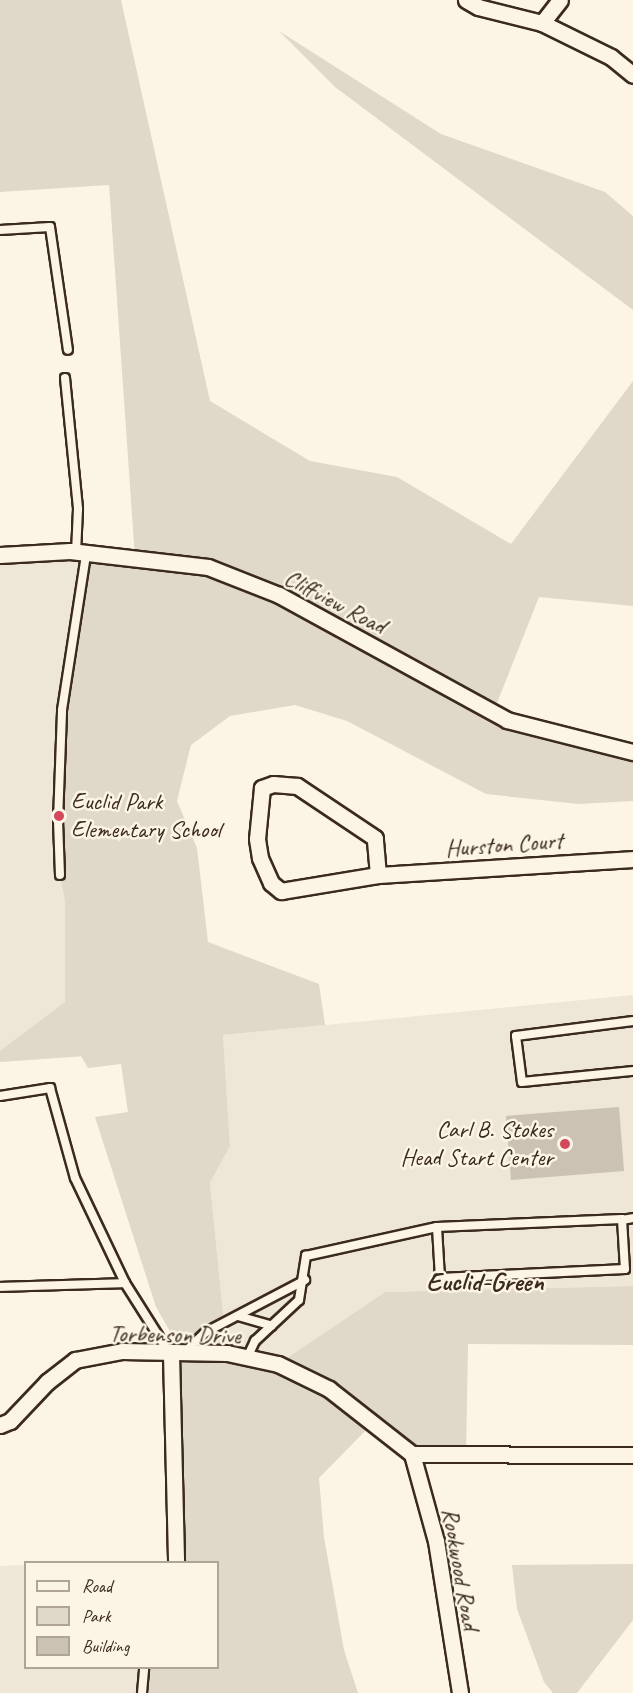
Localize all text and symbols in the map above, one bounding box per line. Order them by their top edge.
street label: Cliffview Road [279,563,391,641]
place label: Euclid Park Elementary School [71,788,221,844]
marker: Euclid Park Elementary School [52,809,66,823]
street label: Hurston Court [444,827,564,863]
place label: Carl B. Stokes Head Start Center [400,1116,553,1172]
marker: Carl B. Stokes Head Start Center [558,1137,572,1151]
district label: Euclid-Green [426,1266,544,1298]
street label: Torbenson Drive [109,1319,241,1351]
street label: Rookwood Road [435,1506,485,1632]
legend [24,1561,219,1669]
text: Road [82,1575,112,1597]
text: Park [82,1605,111,1627]
text: Building [82,1635,129,1657]

